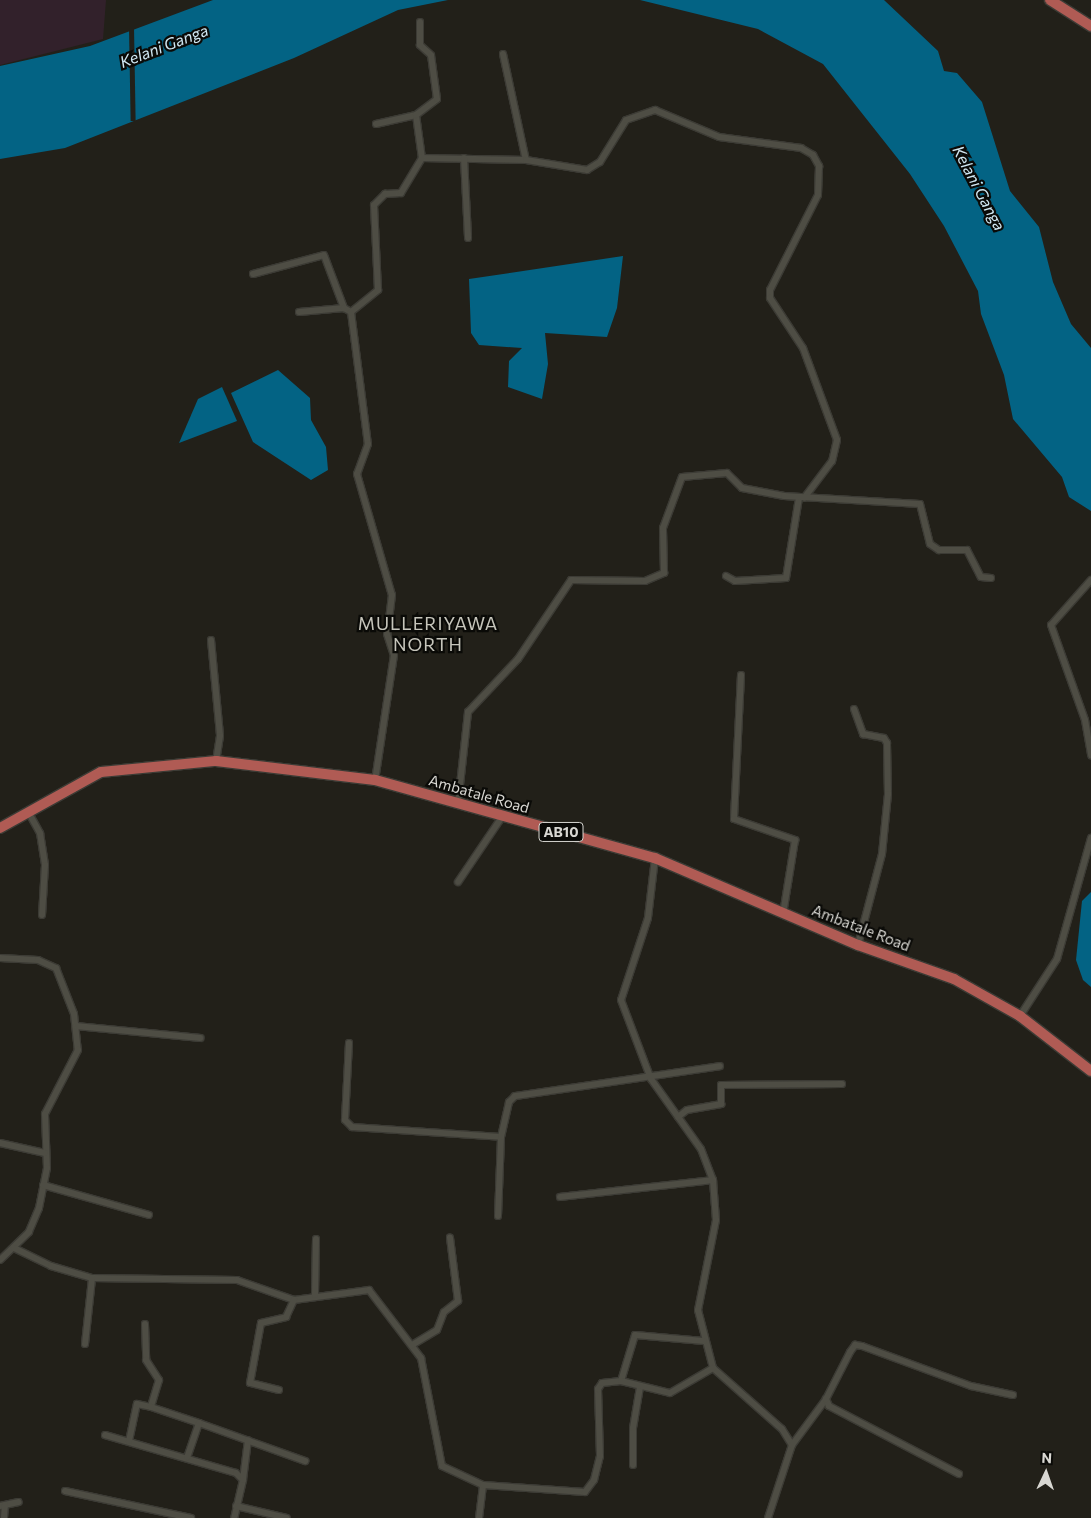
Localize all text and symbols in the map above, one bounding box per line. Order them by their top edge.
water label: Kelani Ganga [117,20,211,72]
water label: Kelani Ganga [949,142,1009,234]
district label: MULLERIYAWA NORTH [356,613,500,656]
street label: Ambatale Road [427,771,531,817]
road number: AB10 [538,820,584,844]
street label: Ambatale Road [809,901,913,955]
north arrow [1021,1448,1071,1498]
text: N [1041,1449,1052,1466]

